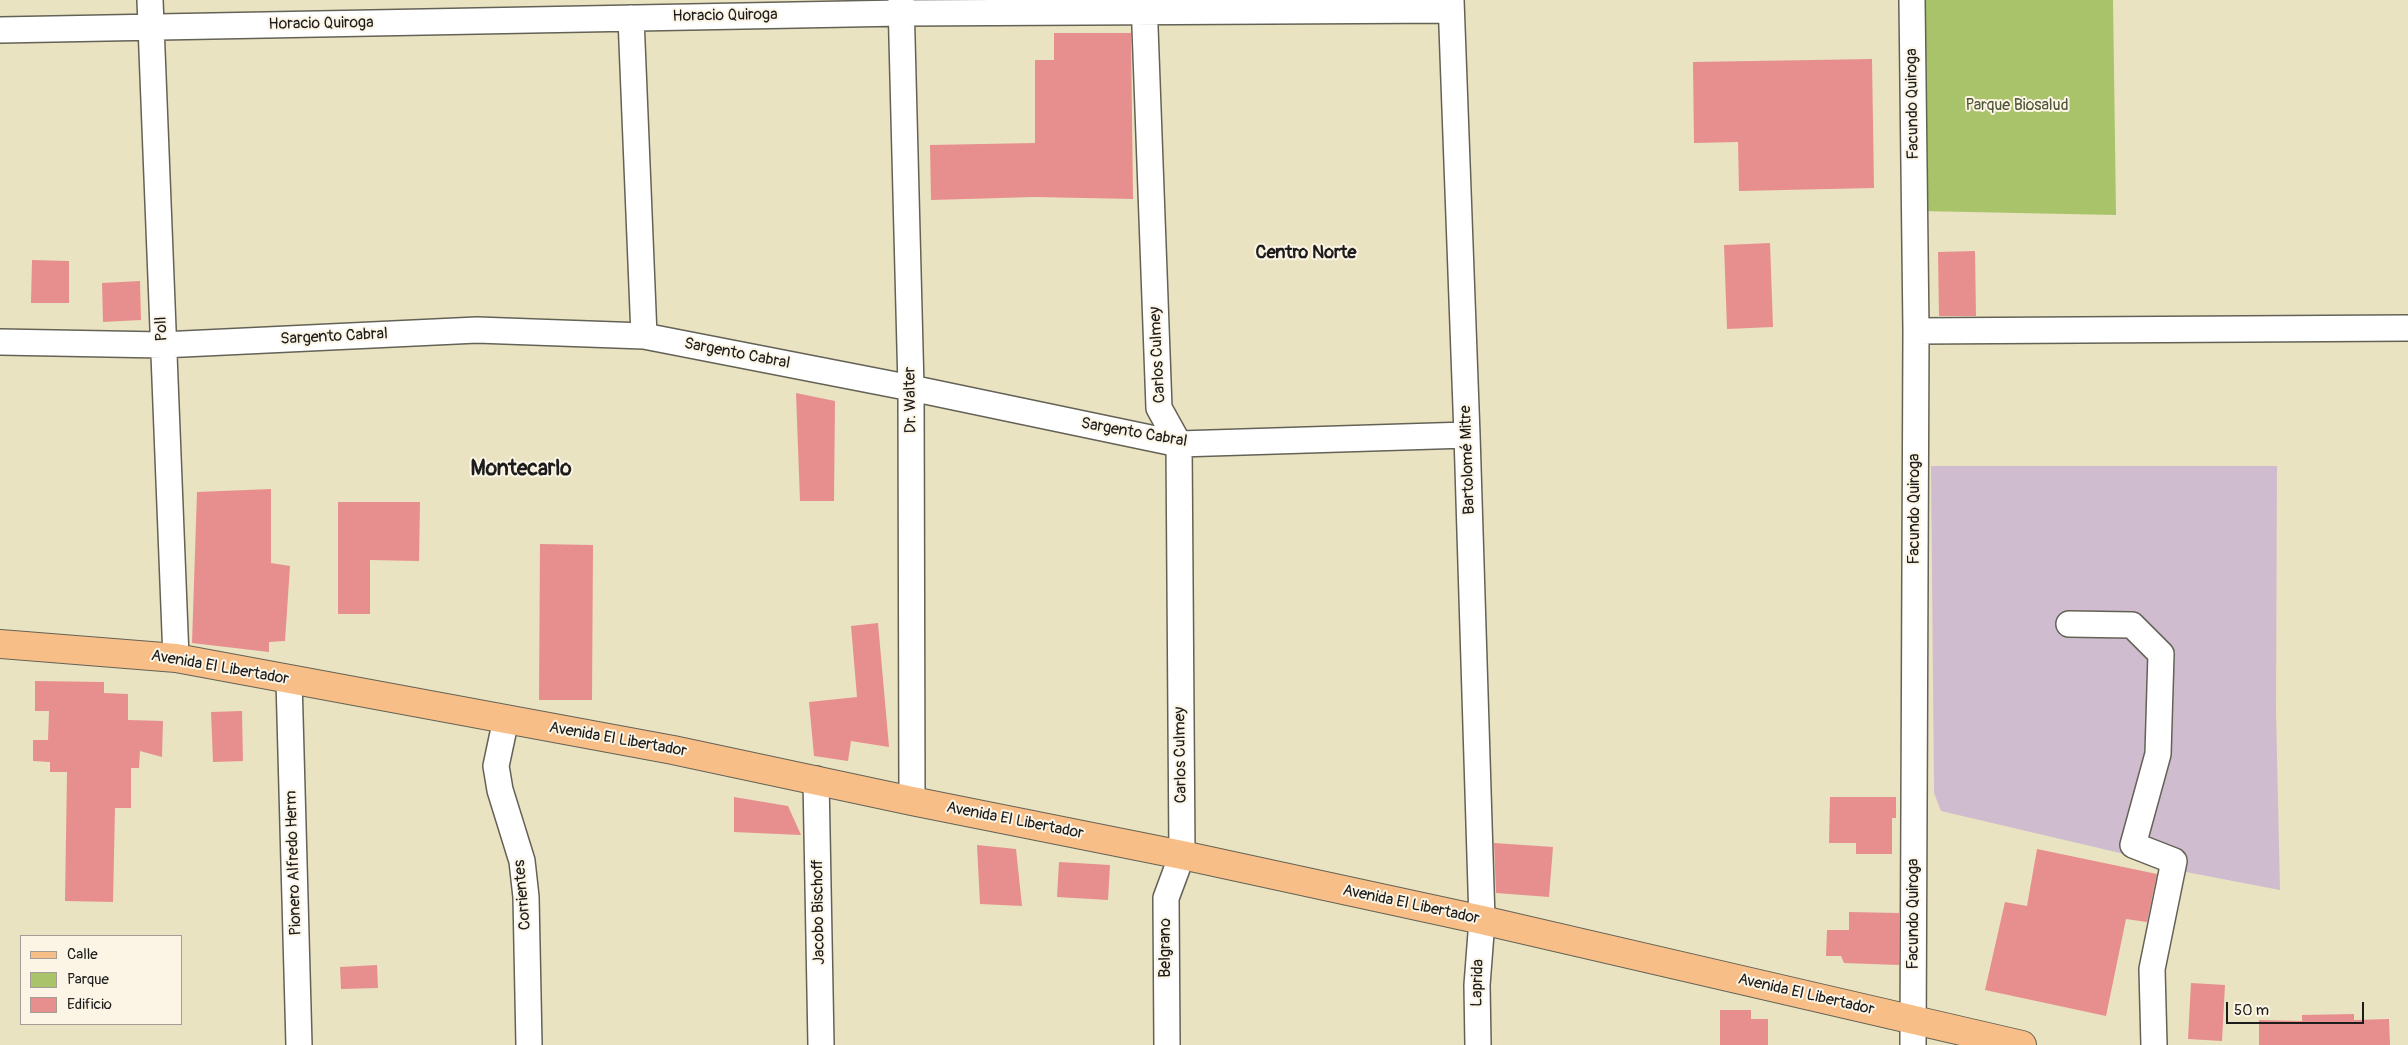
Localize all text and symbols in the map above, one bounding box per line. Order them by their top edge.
street label: Horacio Quiroga [672,5,778,27]
street label: Horacio Quiroga [268,13,374,35]
street label: Facundo Quiroga [1902,48,1924,160]
park label: Parque Biosalud [1965,96,2069,116]
district label: Centro Norte [1256,242,1356,264]
street label: Carlos Culmey [1146,306,1170,404]
street label: Poll [152,316,172,342]
street label: Sargento Cabral [280,325,388,349]
street label: Sargento Cabral [682,334,792,374]
street label: Dr. Walter [901,366,921,434]
street label: Bartolomé Mitre [1456,405,1480,515]
street label: Sargento Cabral [1079,414,1189,452]
street label: Facundo Quiroga [1905,453,1925,565]
district label: Montecarlo [471,457,571,483]
street label: Avenida El Libertador [150,646,290,690]
street label: Carlos Culmey [1171,706,1191,804]
street label: Avenida El Libertador [548,718,688,762]
street label: Pionero Alfredo Herm [282,790,306,936]
street label: Avenida El Libertador [945,798,1085,844]
street label: Facundo Quiroga [1904,858,1924,970]
street label: Corrientes [510,859,536,931]
street label: Jacobo Bischoff [808,859,830,965]
street label: Avenida El Libertador [1341,881,1481,929]
street label: Belgrano [1156,918,1176,978]
legend [20,935,182,1025]
text: Calle [67,945,98,964]
street label: Laprida [1468,959,1488,1007]
text: Parque [67,970,109,989]
street label: Avenida El Libertador [1736,970,1876,1020]
scale bar [2228,992,2366,1024]
text: Edificio [67,995,112,1014]
text: 50 m [2234,1001,2269,1020]

